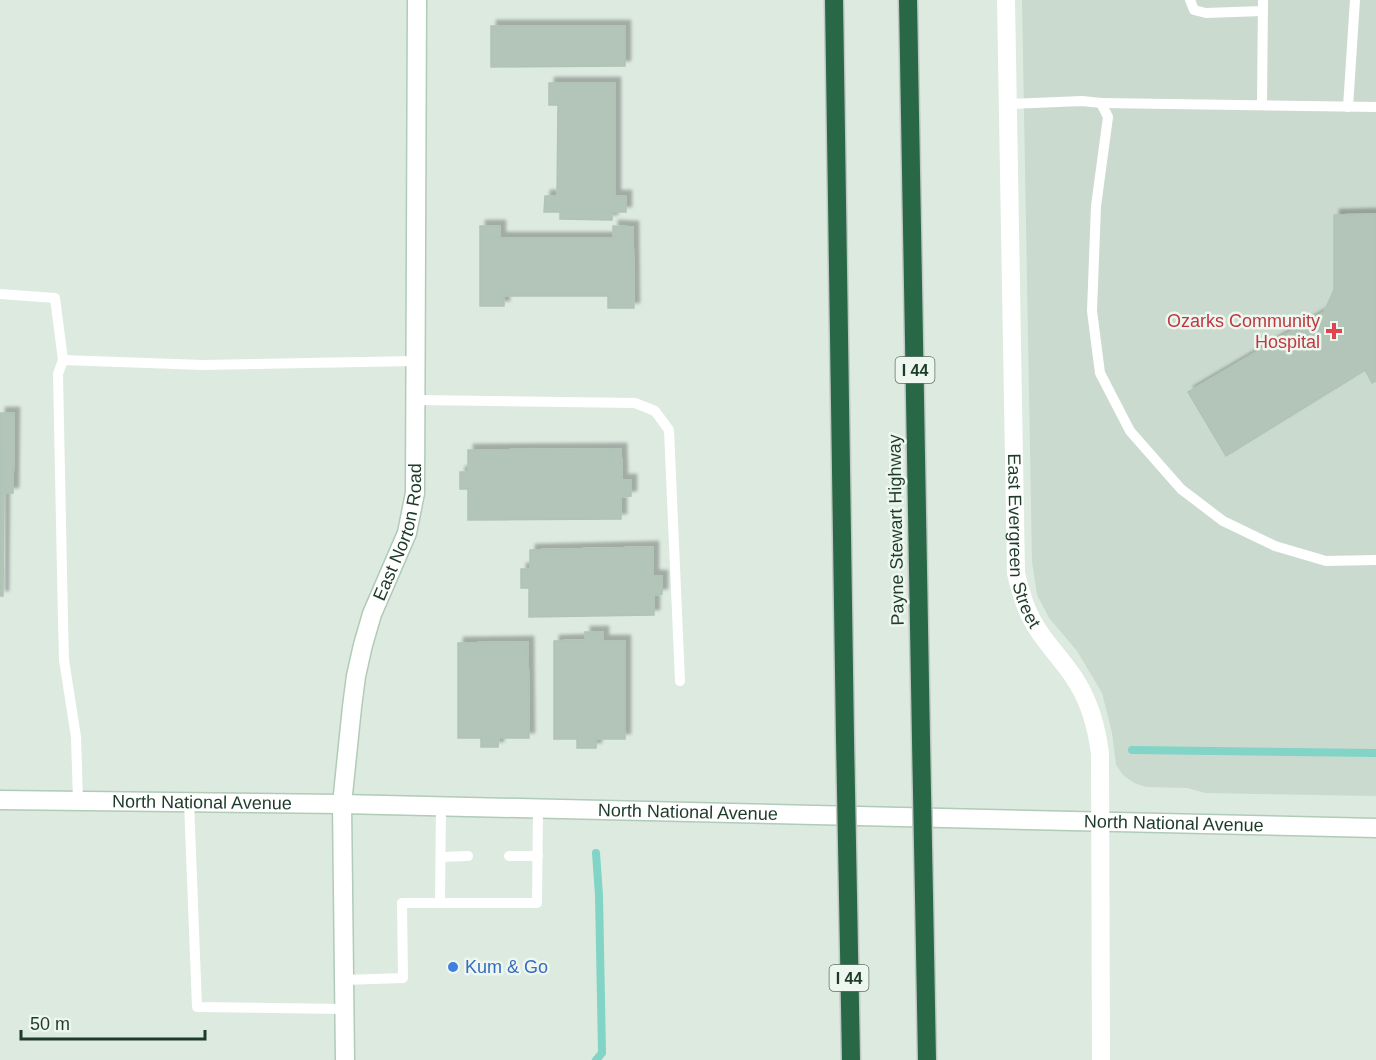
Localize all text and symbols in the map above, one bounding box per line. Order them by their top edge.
place label: Ozarks Community Hospital [1167,311,1320,352]
marker: Ozarks Community Hospital [1325,322,1343,340]
road number: I 44 [896,357,934,383]
street label: Payne Stewart Highway [884,434,908,626]
street label: East Evergreen Street [1004,453,1045,632]
street label: East Norton Road [369,463,425,604]
street label: North National Avenue [112,791,292,813]
street label: North National Avenue [598,800,778,824]
street label: North National Avenue [1084,811,1264,835]
place label: Kum & Go [465,957,548,977]
marker: Kum & Go [446,960,460,974]
road number: I 44 [830,965,868,991]
scale bar [21,1003,206,1041]
text: 50 m [30,1014,70,1034]

